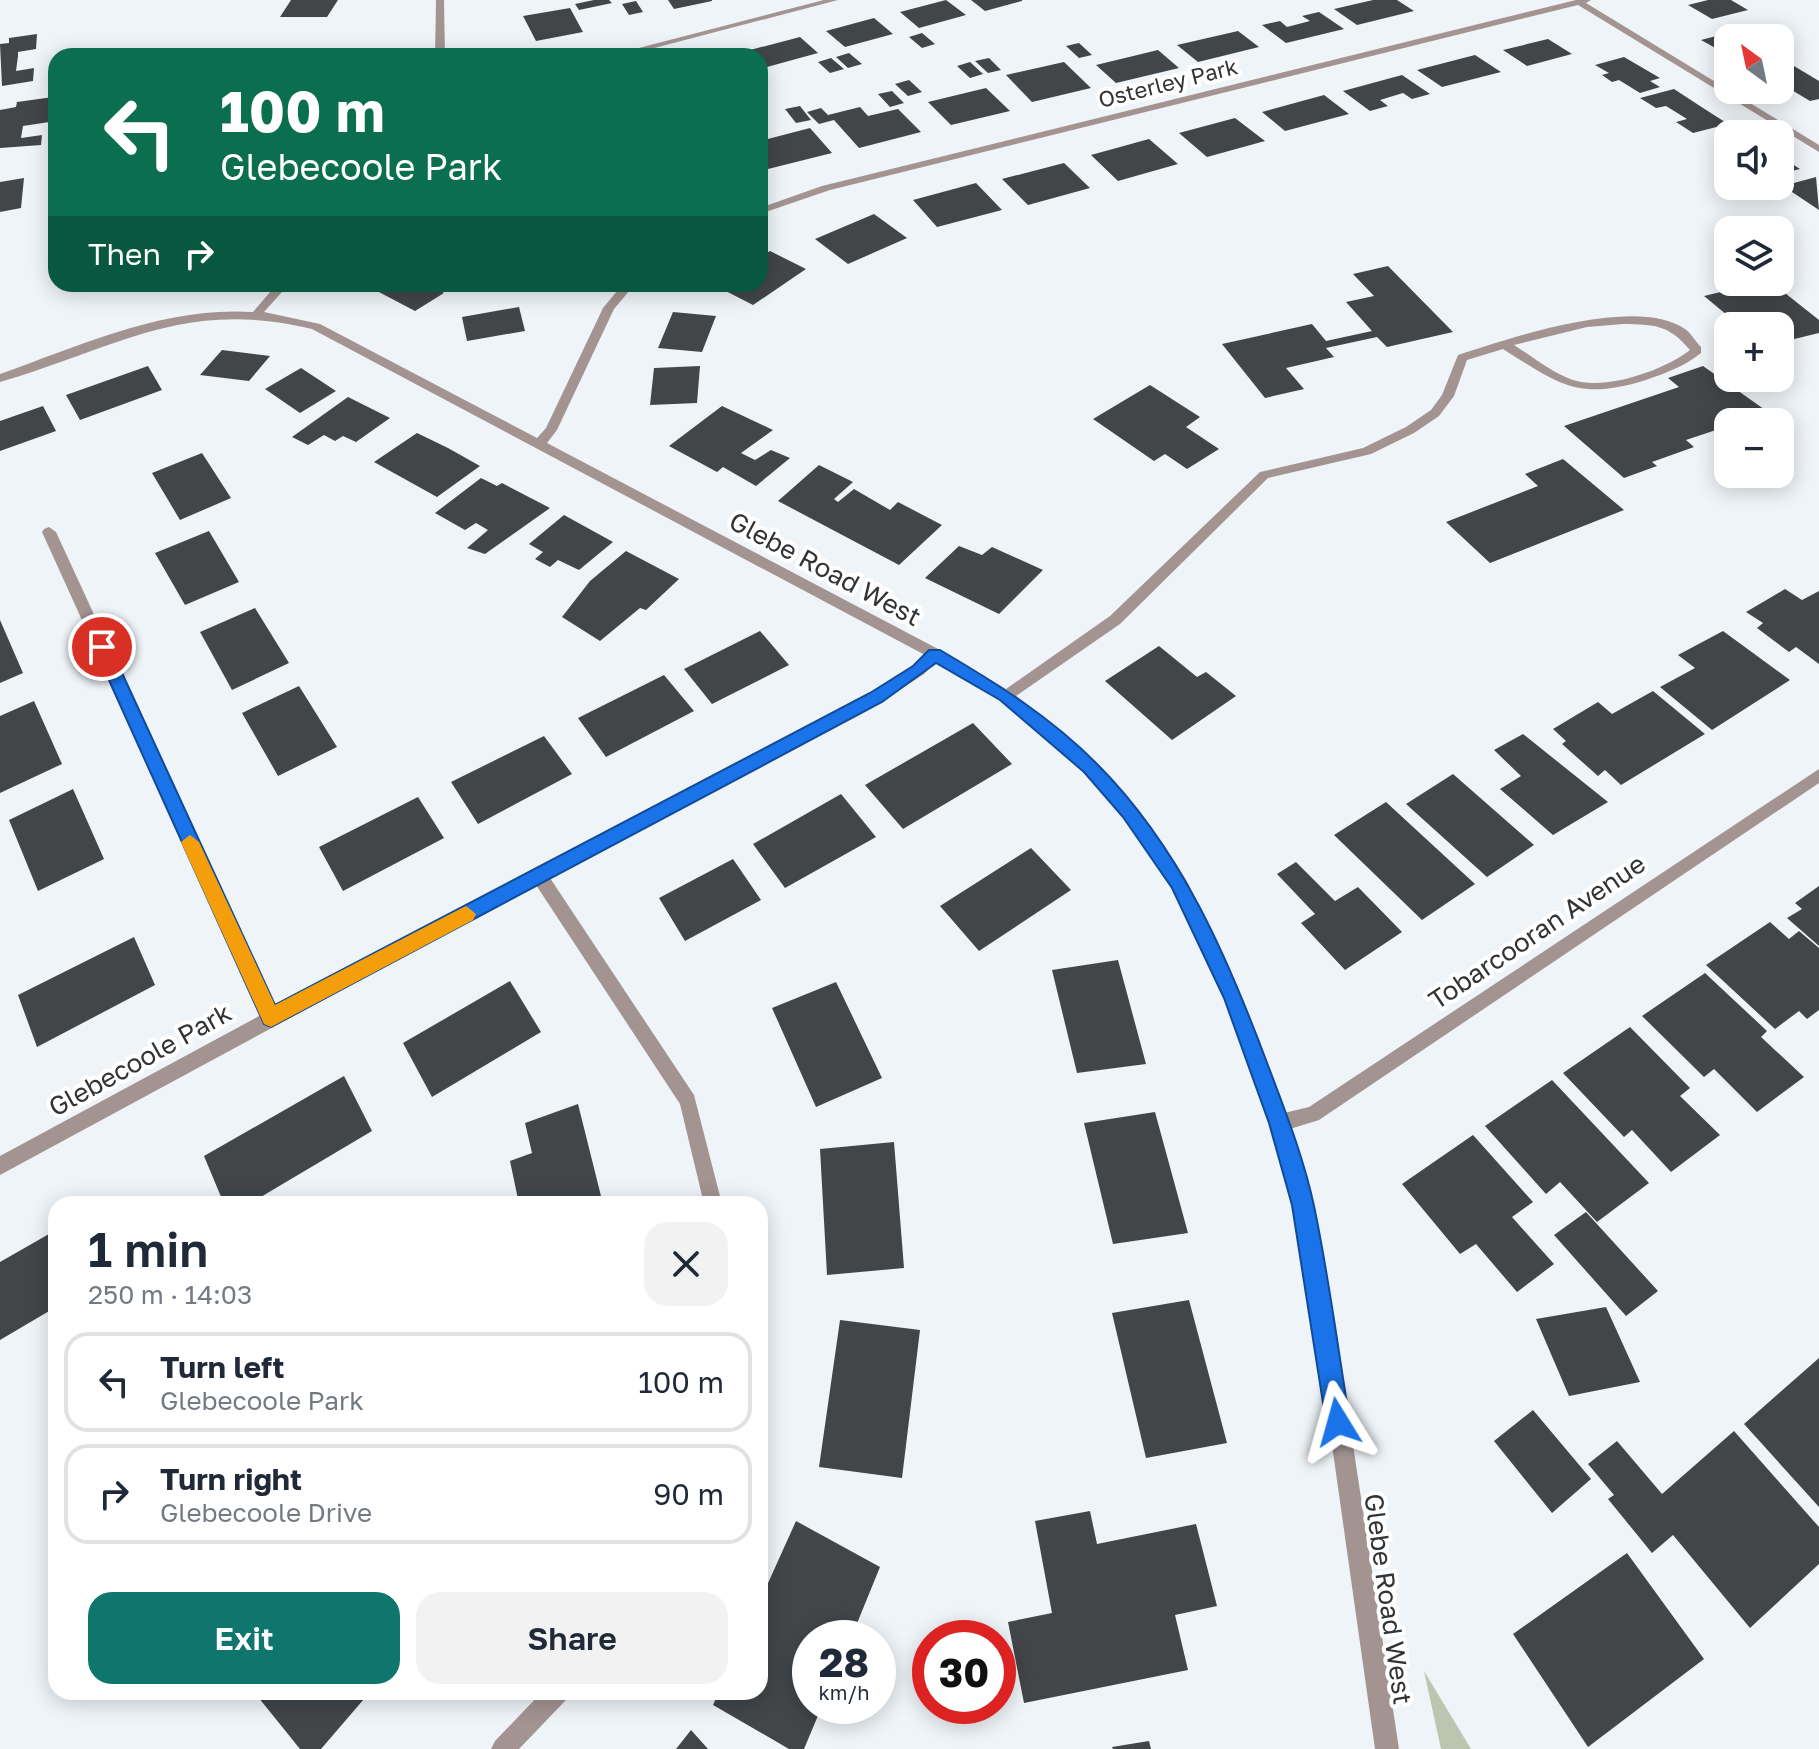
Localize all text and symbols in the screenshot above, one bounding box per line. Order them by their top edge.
north arrow [1714,24,1794,104]
map controls [1714,24,1794,488]
street label: Osterley Park [1095,52,1240,113]
text: 100 m [220,77,385,144]
icon: left [88,80,192,184]
button: sound [1714,120,1794,200]
text: Glebecoole Park [220,145,502,188]
button: layers [1714,216,1794,296]
icon: right [177,232,221,276]
text: Then [88,236,161,272]
button: + [1714,312,1794,392]
button: − [1714,408,1794,488]
street label: Glebe Road West [724,505,926,632]
pin [68,613,136,681]
icon: arrive [80,625,124,669]
street label: Tobarcooran Avenue [1423,848,1651,1015]
street label: Glebecoole Park [43,996,237,1123]
text: 1 min [88,1220,208,1278]
button: close [644,1222,728,1306]
text: 250 m · 14:03 [88,1279,252,1310]
text: Turn left [160,1349,285,1385]
icon: left [92,1360,136,1404]
text: 100 m [638,1364,724,1400]
position arrow [1296,1380,1380,1464]
text: Glebecoole Park [160,1385,364,1416]
text: Turn right [160,1461,302,1497]
icon: right [92,1472,136,1516]
text: 90 m [653,1476,724,1512]
street label: Glebe Road West [1358,1492,1419,1706]
text: Glebecoole Drive [160,1497,372,1528]
button: Exit [88,1592,400,1684]
button: Share [416,1592,728,1684]
speed limit sign: 30 [912,1620,1016,1724]
text: 28 [819,1638,869,1686]
text: km/h [819,1680,869,1704]

